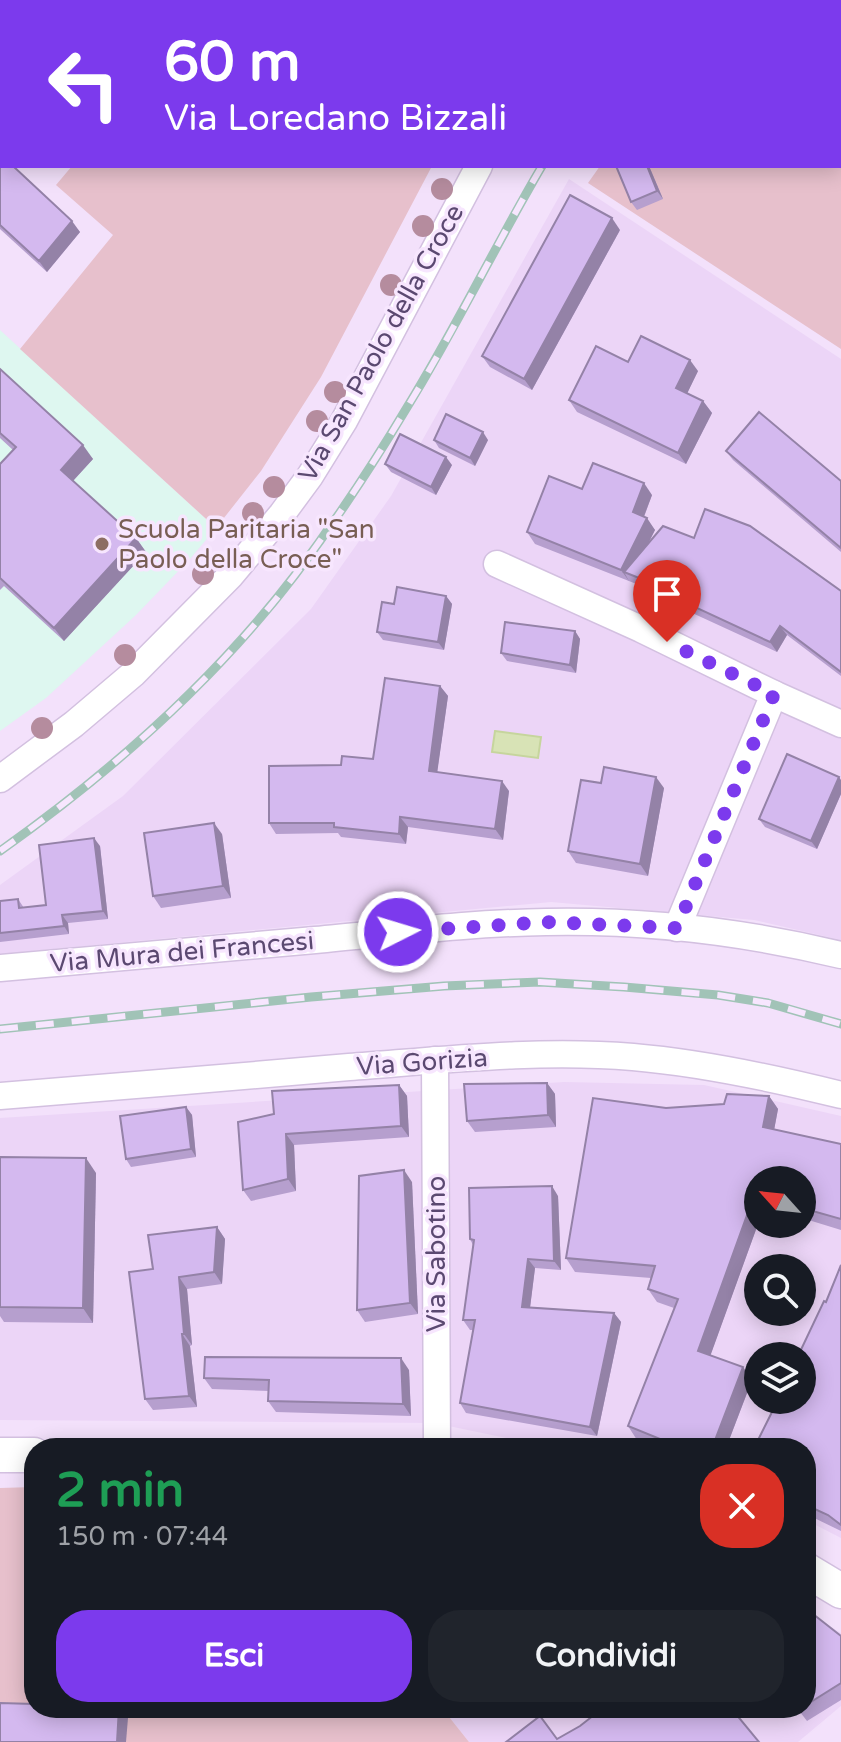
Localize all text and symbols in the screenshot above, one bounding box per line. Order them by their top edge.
text: 60 m [164,29,300,96]
icon: left [32,32,136,136]
text: Via Loredano Bizzali [164,97,507,140]
street label: Via San Paolo della Croce [292,199,470,487]
place label: Scuola Paritaria "San Paolo della Croce" [118,514,375,575]
marker: Scuola Paritaria "San Paolo della Croce" [93,535,111,553]
pin [633,560,701,642]
icon: arrive [645,572,689,616]
position arrow [356,890,440,974]
street label: Via Mura dei Francesi [49,925,315,979]
street label: Via Gorizia [355,1042,489,1082]
north arrow [744,1166,816,1238]
map controls [744,1166,816,1414]
street label: Via Sabotino [421,1176,452,1332]
button: search [744,1254,816,1326]
button: layers [744,1342,816,1414]
text: 2 min [56,1462,184,1520]
button: close [700,1464,784,1548]
text: 150 m · 07:44 [56,1521,228,1552]
button: Esci [56,1610,412,1702]
button: Condividi [428,1610,784,1702]

